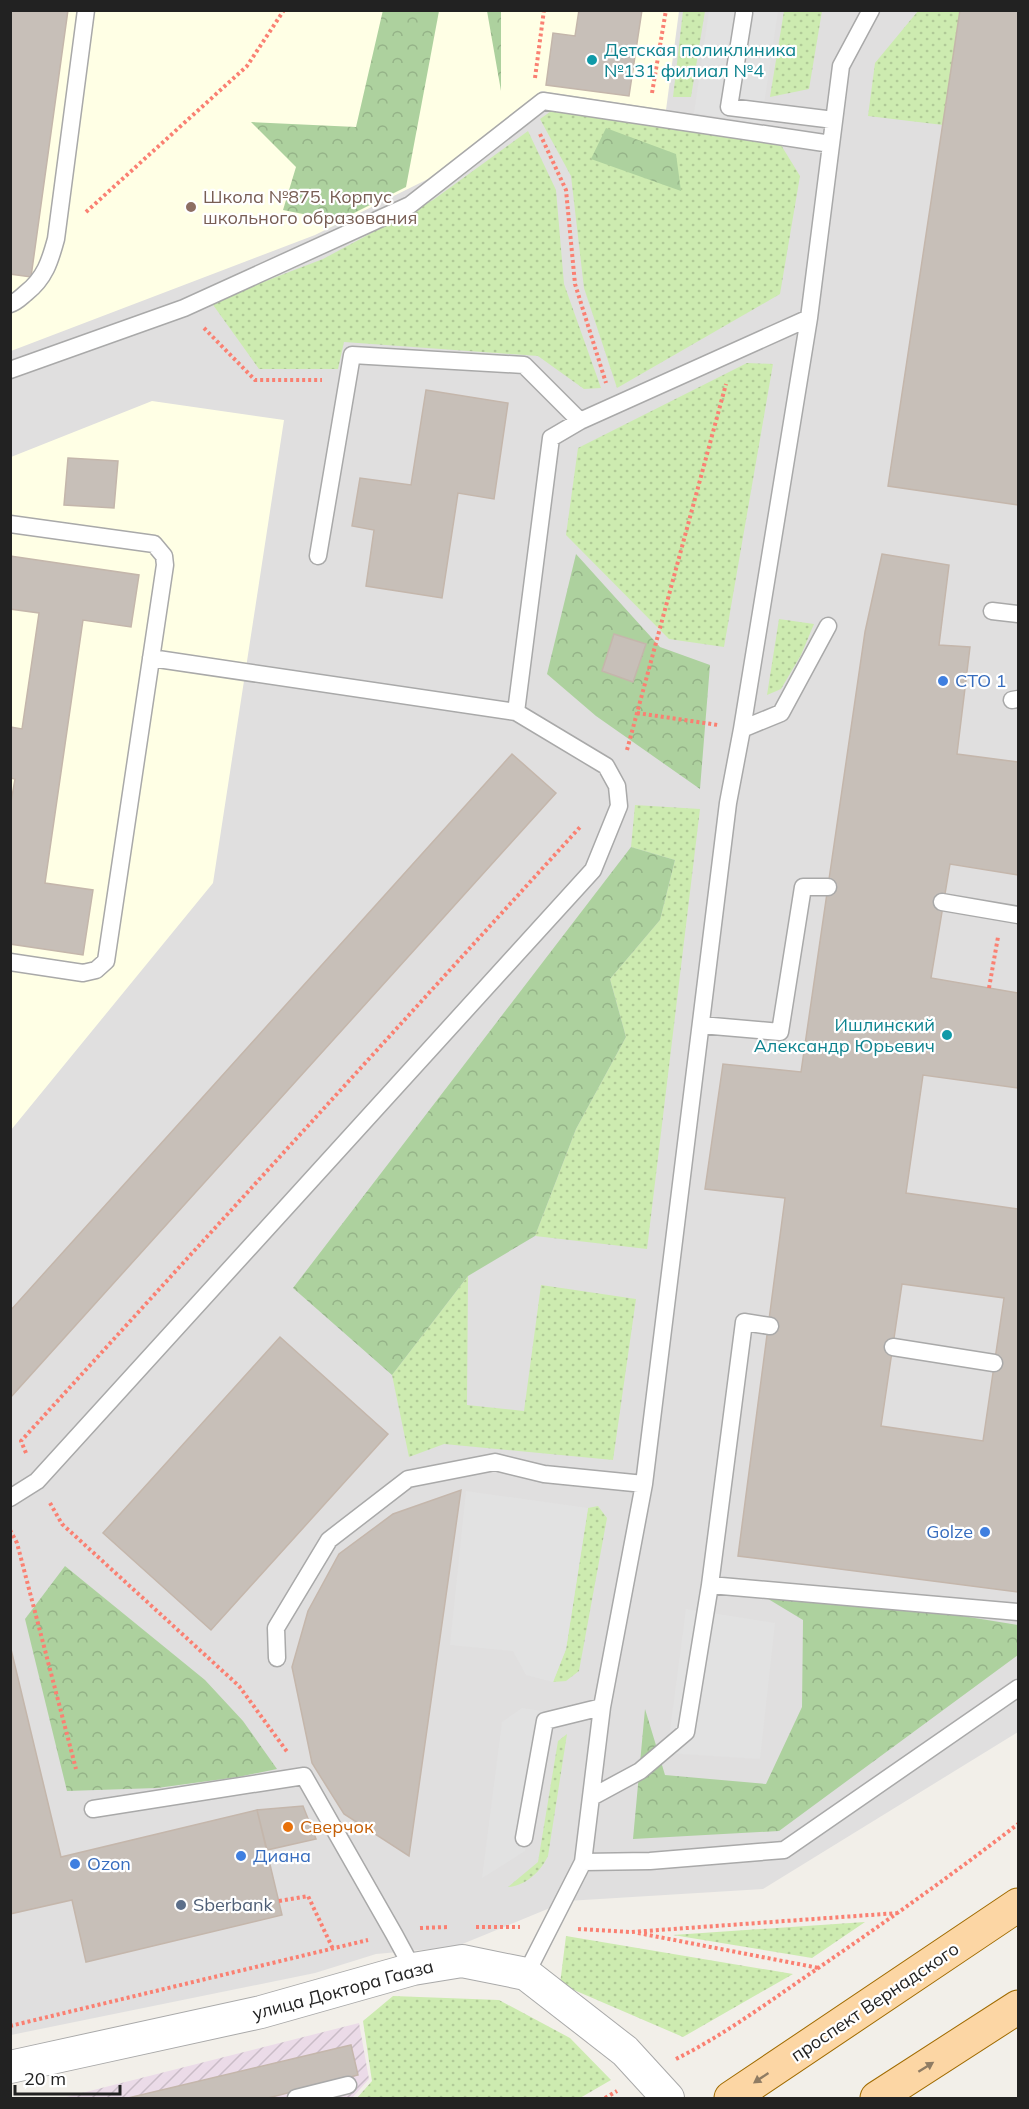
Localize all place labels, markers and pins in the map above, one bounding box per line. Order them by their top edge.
place label: Детская поликлиника №131 филиал №4 [604,38,796,82]
marker: Детская поликлиника №131 филиал №4 [585,53,599,67]
place label: Школа №875. Корпус школьного образования [203,185,417,229]
marker: Школа №875. Корпус школьного образования [184,200,198,214]
place label: СТО 1 [955,669,1007,692]
marker: СТО 1 [936,674,950,688]
place label: Ишлинский Александр Юрьевич [754,1013,935,1057]
marker: Ишлинский Александр Юрьевич [940,1028,954,1042]
place label: Golze [926,1520,973,1543]
marker: Golze [978,1525,992,1539]
place label: Сверчок [300,1815,374,1838]
marker: Сверчок [281,1820,295,1834]
place label: Диана [253,1844,311,1867]
marker: Диана [234,1849,248,1863]
place label: Ozon [87,1852,131,1875]
marker: Ozon [68,1857,82,1871]
place label: Sberbank [193,1893,273,1916]
marker: Sberbank [174,1898,188,1912]

